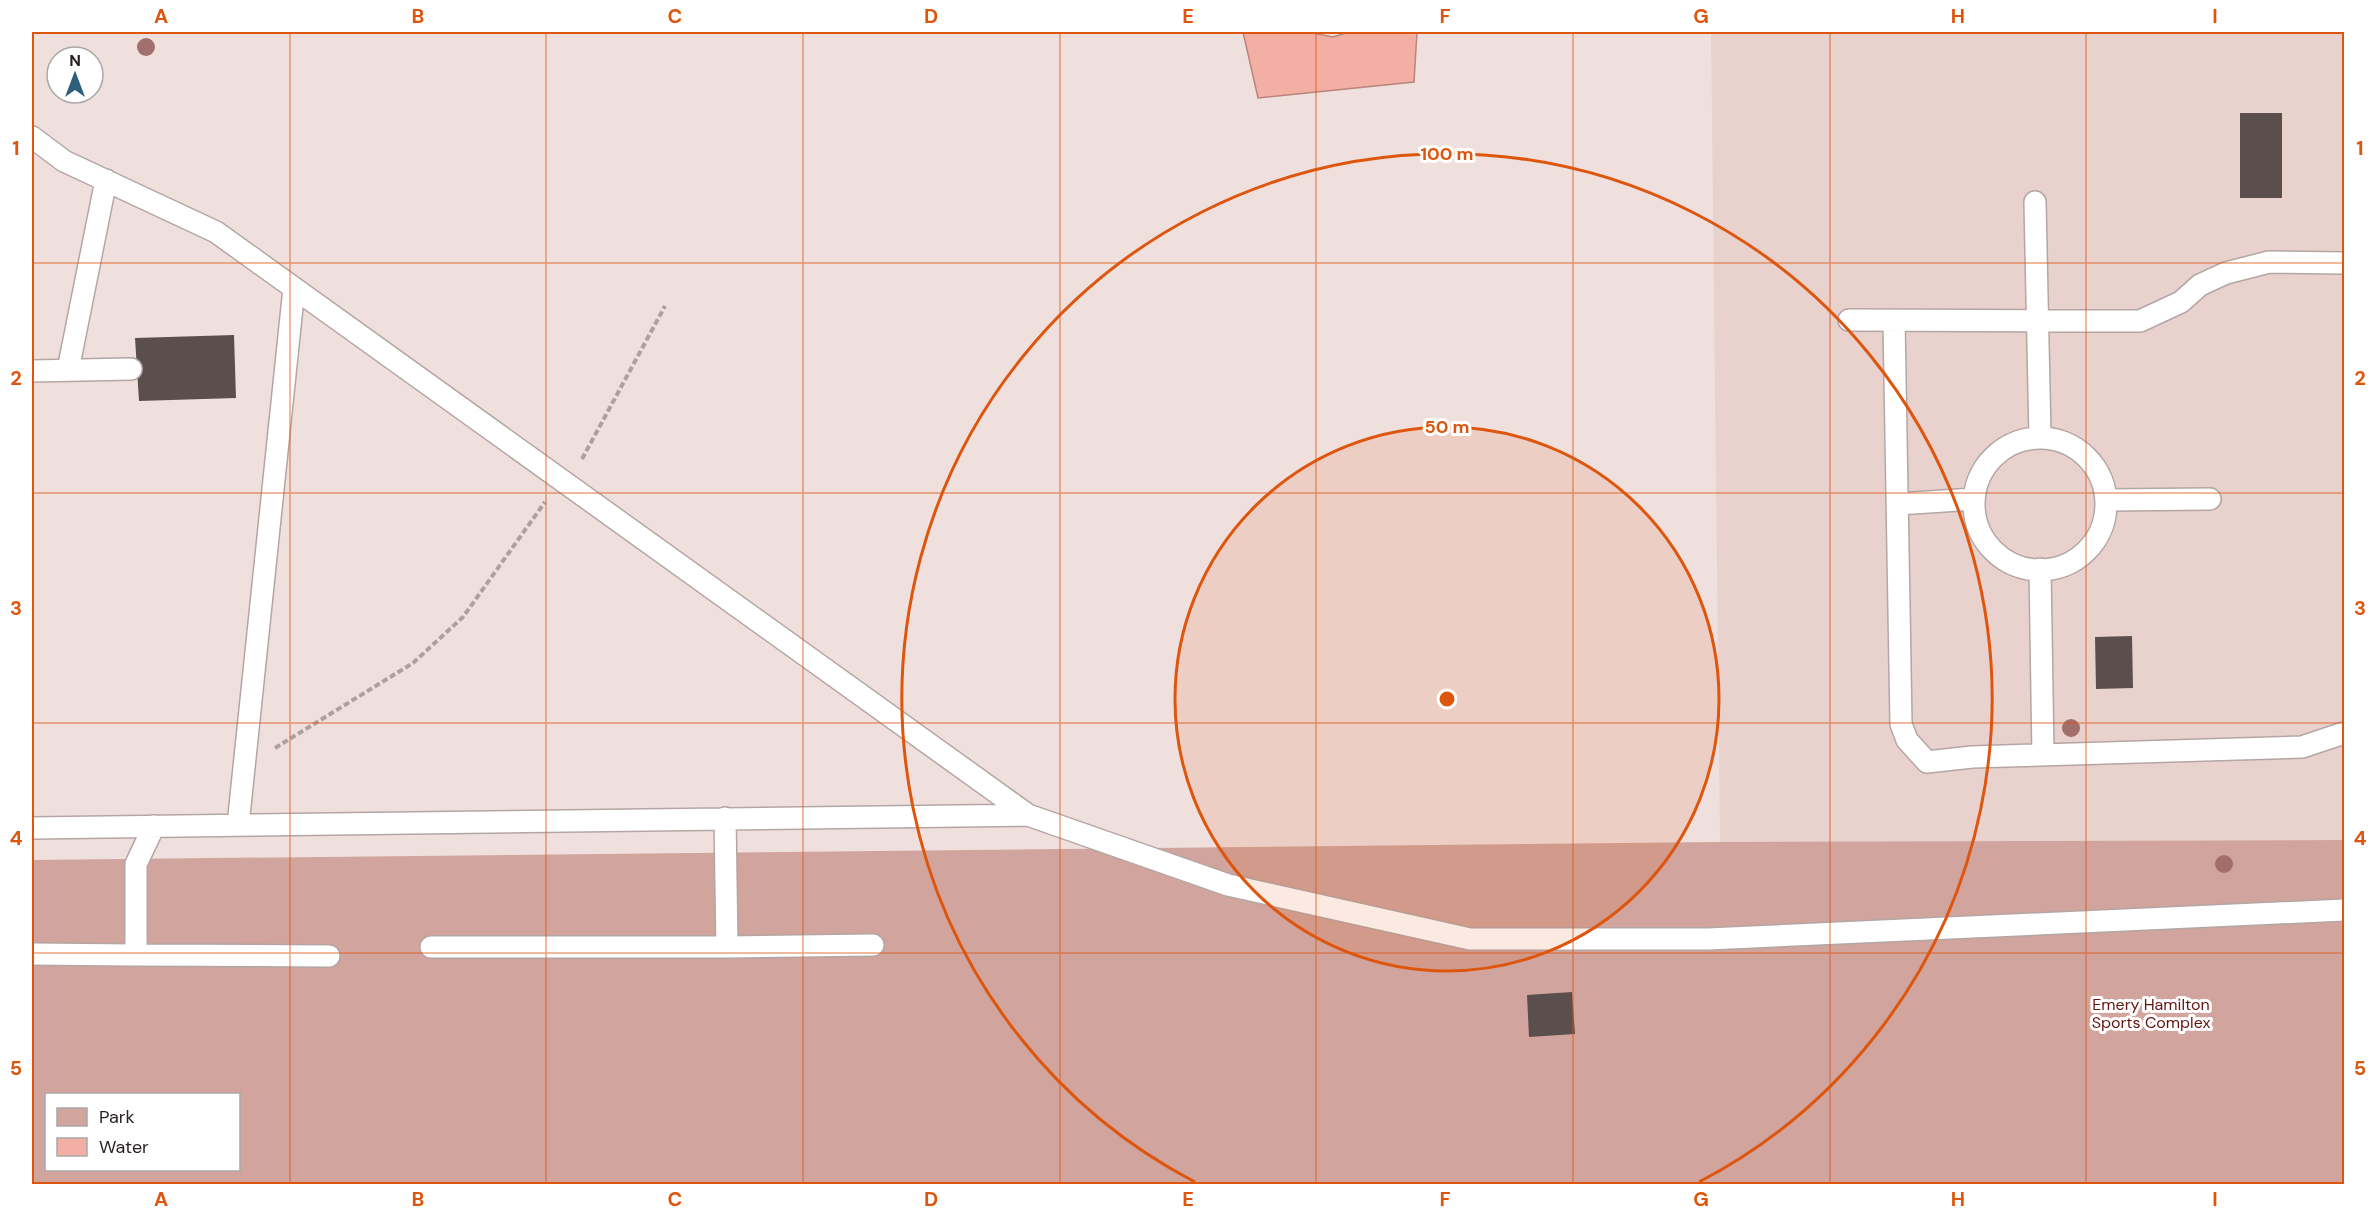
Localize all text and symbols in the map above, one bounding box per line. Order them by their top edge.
text: A [154,3,168,29]
text: B [412,3,424,29]
text: C [668,3,682,29]
text: D [924,3,938,29]
text: E [1182,3,1194,29]
text: F [1439,3,1451,29]
text: G [1693,3,1709,29]
text: H [1951,3,1965,29]
text: I [2212,3,2218,29]
north arrow [45,45,105,105]
text: N [69,50,81,71]
text: 1 [12,135,20,161]
text: 1 [2356,135,2364,161]
text: 100 m [1420,142,1474,166]
text: 2 [10,365,22,391]
text: 2 [2354,365,2366,391]
text: 50 m [1424,415,1470,439]
text: 3 [10,595,22,621]
text: 3 [2354,595,2366,621]
centre of rings [1437,689,1457,709]
text: 4 [10,825,23,851]
text: 4 [2354,825,2367,851]
park label: Emery Hamilton Sports Complex [2092,994,2210,1033]
text: 5 [10,1055,22,1081]
text: 5 [2354,1055,2366,1081]
legend [45,1093,240,1171]
text: Park [99,1105,135,1129]
text: Water [99,1135,149,1159]
text: A [154,1186,168,1212]
text: B [412,1186,424,1212]
text: C [668,1186,682,1212]
text: D [924,1186,938,1212]
text: E [1182,1186,1194,1212]
text: F [1439,1186,1451,1212]
text: G [1693,1186,1709,1212]
text: H [1951,1186,1965,1212]
text: I [2212,1186,2218,1212]

